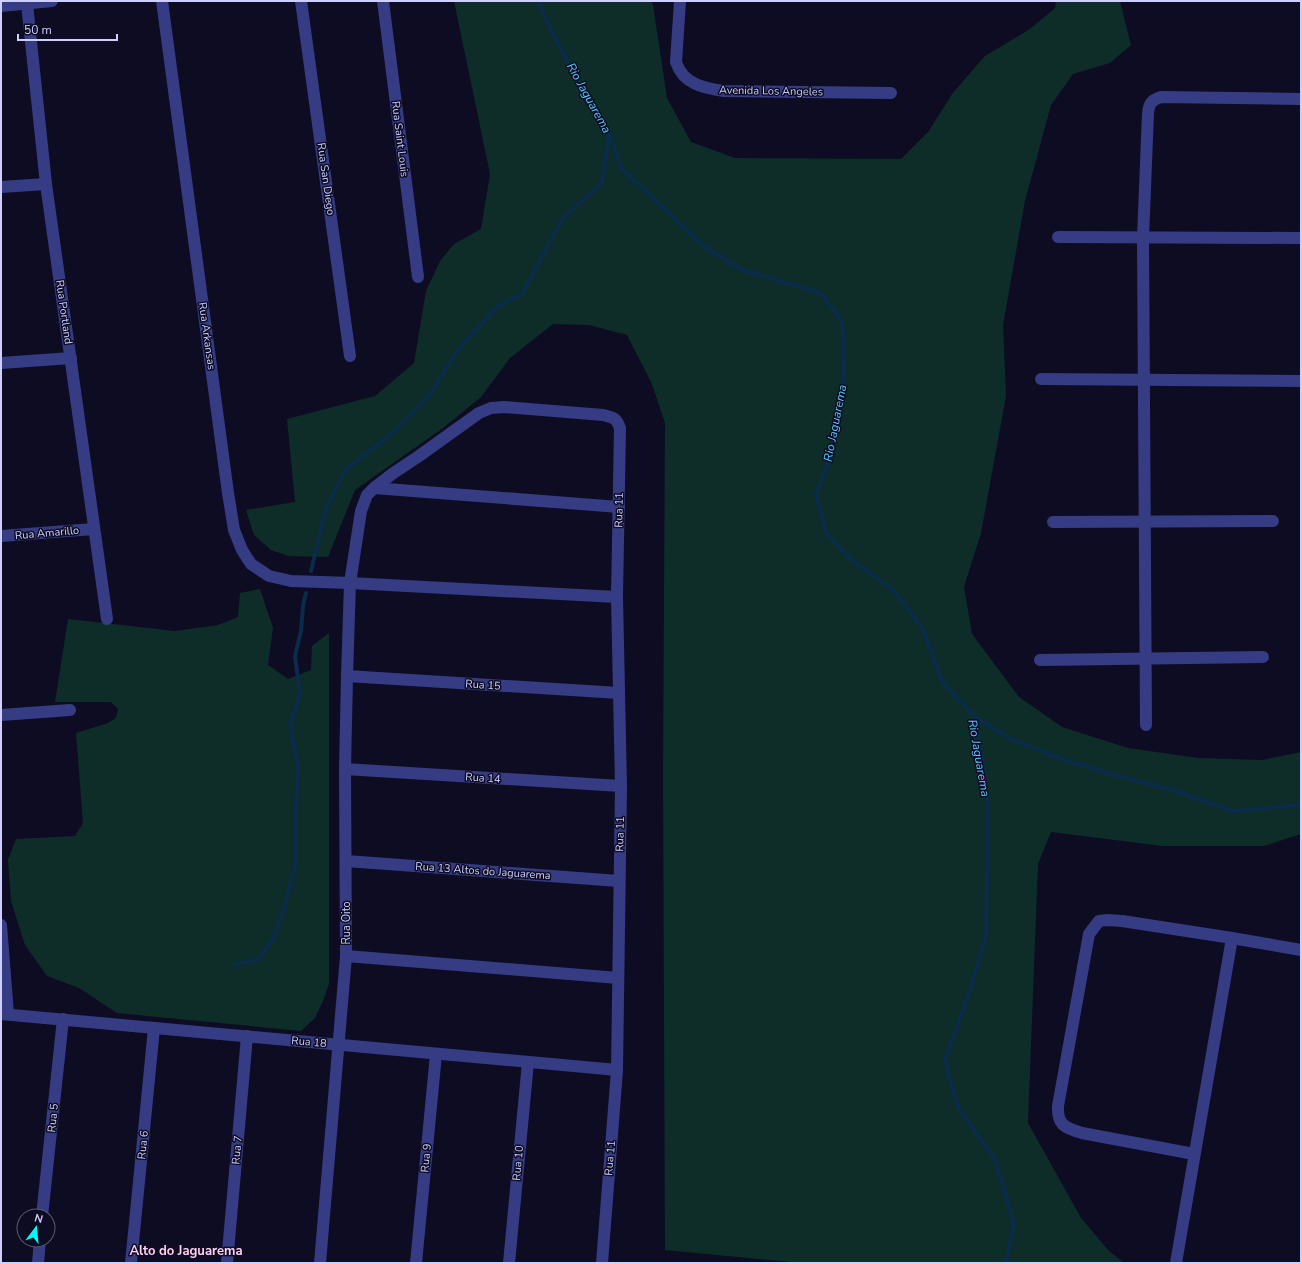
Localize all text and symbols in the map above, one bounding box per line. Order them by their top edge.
scale bar [18,16,117,42]
text: 50 m [24,22,52,38]
water label: Rio Jaguarema [563,60,615,136]
street label: Avenida Los Angeles [719,83,823,99]
street label: Rua Saint Louis [388,100,412,178]
street label: Rua San Diego [313,142,339,216]
street label: Rua Portland [52,279,76,345]
street label: Rua Arkansas [195,301,219,371]
water label: Rio Jaguarema [820,383,850,463]
street label: Rua 11 [611,492,627,528]
street label: Rua Amarillo [14,523,80,543]
street label: Rua 15 [465,676,502,694]
water label: Rio Jaguarema [964,718,994,798]
street label: Rua 14 [465,769,502,787]
street label: Rua 11 [612,816,628,852]
street label: Rua 13 Altos do Jaguarema [415,859,551,883]
street label: Rua Oito [339,901,354,945]
street label: Rua 18 [291,1033,328,1051]
street label: Rua 5 [44,1103,62,1133]
street label: Rua 6 [134,1130,152,1160]
street label: Rua 7 [228,1135,246,1165]
street label: Rua 11 [601,1140,619,1176]
street label: Rua 9 [417,1143,435,1173]
street label: Rua 10 [509,1144,527,1181]
north arrow [16,1208,56,1248]
text: N [33,1211,45,1227]
district label: Alto do Jaguarema [129,1242,243,1260]

